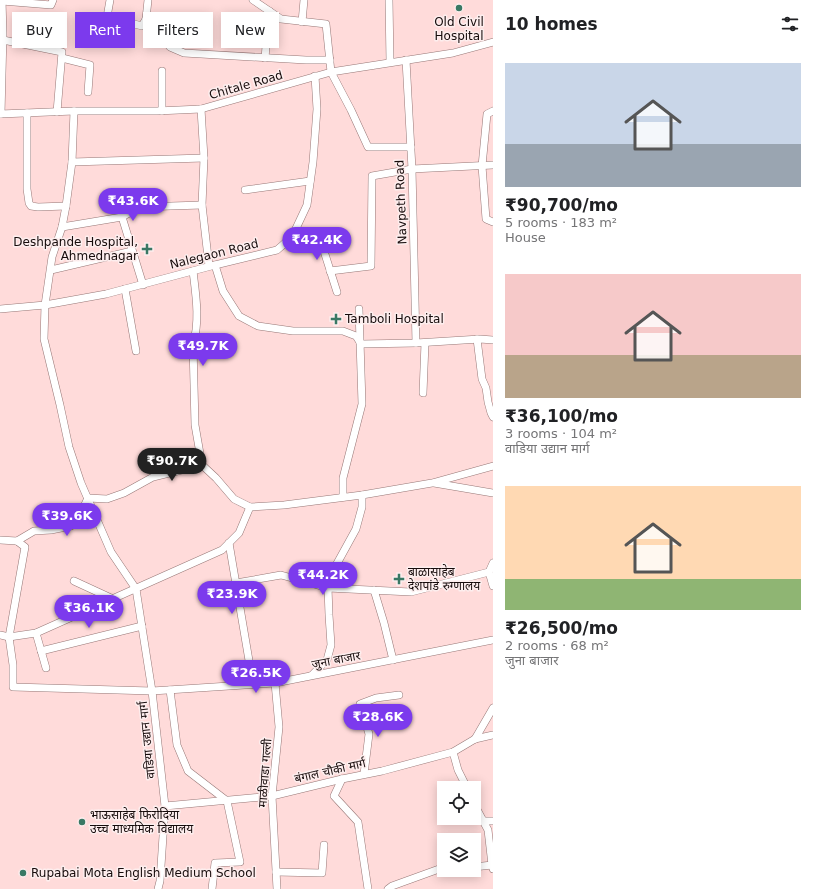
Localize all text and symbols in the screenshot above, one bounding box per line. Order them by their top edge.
marker: Old Civil Hospital [454,3,464,13]
chip: Buy [12,12,67,48]
chip: Rent [75,12,135,48]
chip: Filters [143,12,213,48]
chip: New [221,12,279,48]
icon: filters [779,13,801,35]
text: 10 homes [505,14,598,34]
place label: Old Civil Hospital [434,15,484,43]
street label: Chitale Road [208,68,284,102]
icon: home [617,89,689,161]
street label: Navpeth Road [393,159,409,245]
pin: ₹43.6K [100,188,166,222]
text: ₹43.6K [107,193,159,208]
text: ₹90,700/mo [505,195,618,215]
text: 5 rooms · 183 m² [505,215,617,230]
pin: ₹42.4K [284,227,350,261]
text: House [505,230,546,245]
text: ₹42.4K [291,232,343,247]
place label: Deshpande Hospital, Ahmednagar [13,235,138,263]
street label: Nalegaon Road [168,236,260,272]
marker: Deshpande Hospital, Ahmednagar [141,243,153,255]
icon: home [617,300,689,372]
place label: Tamboli Hospital [344,312,444,326]
marker: Tamboli Hospital [330,313,342,325]
pin: ₹49.7K [170,333,236,367]
text: ₹49.7K [177,338,229,353]
text: ₹36,100/mo [505,406,618,426]
text: 3 rooms · 104 m² [505,426,617,441]
text: वाडिया उद्यान मार्ग [505,441,589,456]
pin: ₹90.7K [139,448,205,482]
text: ₹90.7K [146,453,198,468]
pin: ₹39.6K [34,503,100,537]
text: ₹39.6K [41,508,93,523]
icon: home [617,512,689,584]
pin: ₹44.2K [290,562,356,596]
place label: बाळासाहेब देशपांडे रुग्णालय [408,564,481,593]
text: ₹44.2K [297,567,349,582]
marker: बाळासाहेब देशपांडे रुग्णालय [393,573,405,585]
pin: ₹23.9K [199,581,265,615]
text: ₹23.9K [206,586,258,601]
pin: ₹36.1K [56,595,122,629]
text: ₹36.1K [63,600,115,615]
text: ₹26,500/mo [505,618,618,638]
text: 2 rooms · 68 m² [505,638,609,653]
street label: जुना बाजार [310,648,363,673]
text: जुना बाजार [505,653,558,668]
pin: ₹26.5K [223,660,289,694]
text: ₹26.5K [230,665,282,680]
street label: वाडिया उद्यान मार्ग [135,700,158,780]
pin: ₹28.6K [345,704,411,738]
text: ₹28.6K [352,709,404,724]
street label: माळीवाडा गल्ली [255,737,274,808]
street label: बंगाल चौकी मार्ग [293,755,368,786]
map controls [437,781,481,877]
button: locate [437,781,481,825]
place label: भाऊसाहेब फिरोदिया उच्च माध्यमिक विद्यालय [90,807,194,836]
marker: भाऊसाहेब फिरोदिया उच्च माध्यमिक विद्यालय [77,817,87,827]
button: layers [437,833,481,877]
place label: Rupabai Mota English Medium School [31,866,256,880]
marker: Rupabai Mota English Medium School [18,868,28,878]

